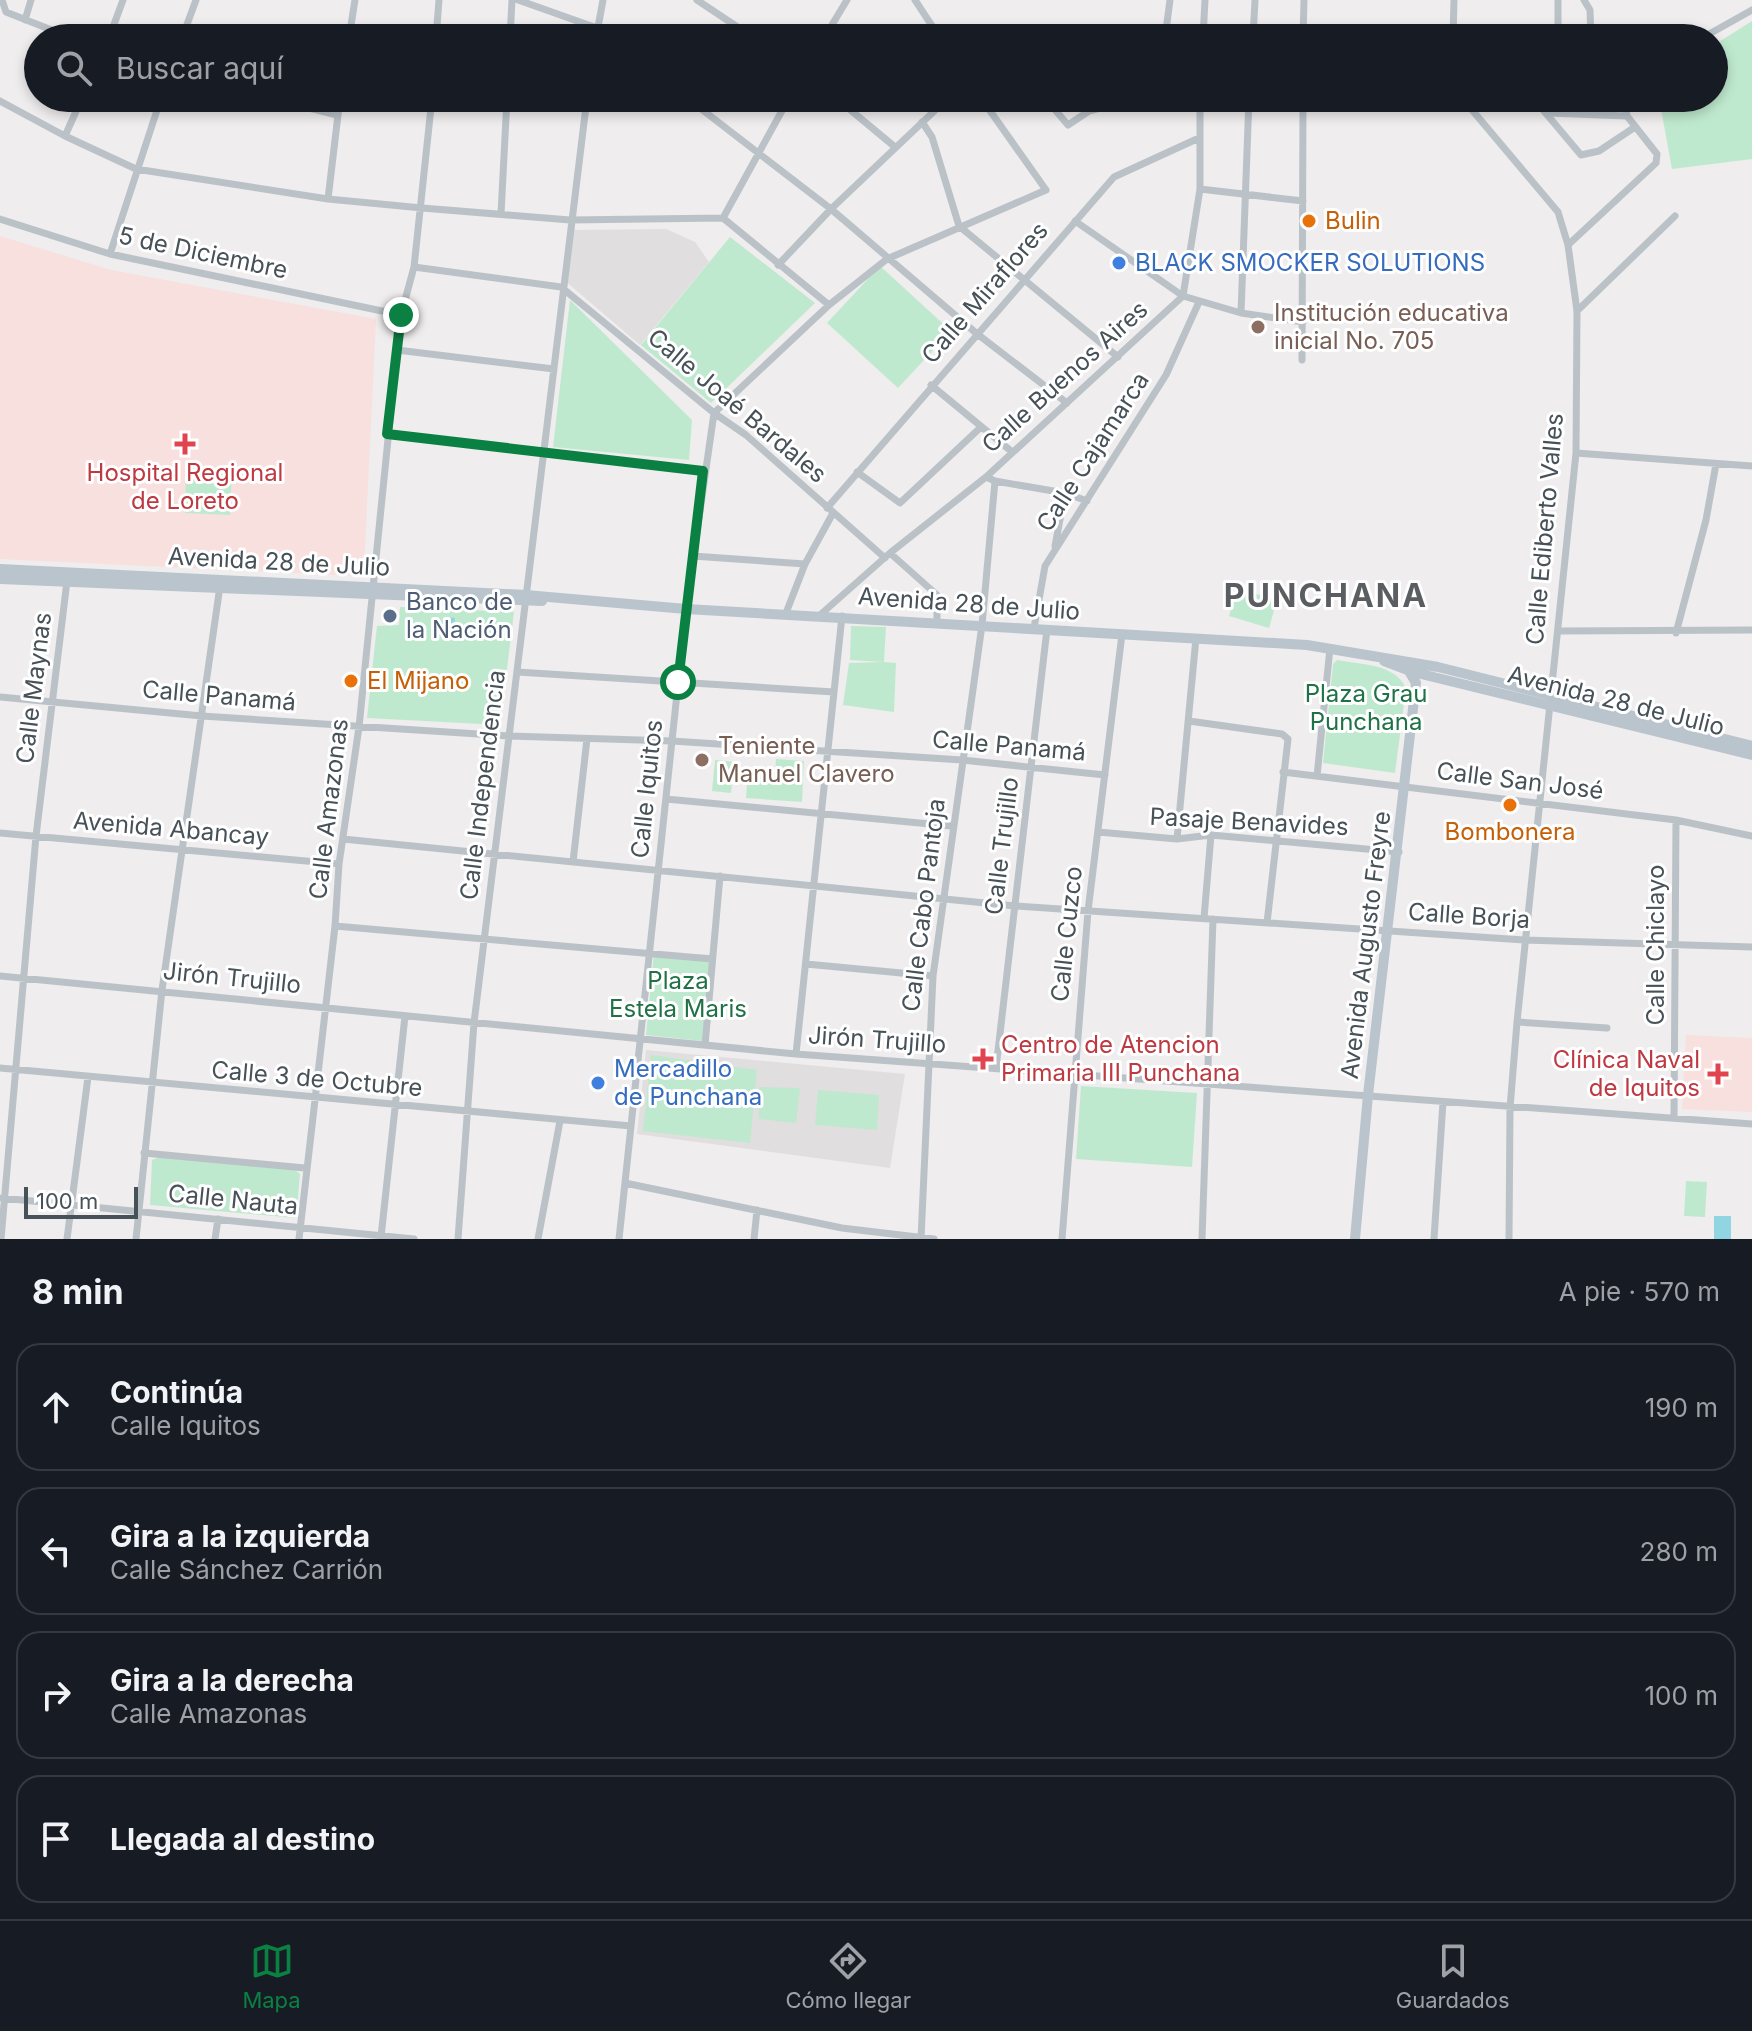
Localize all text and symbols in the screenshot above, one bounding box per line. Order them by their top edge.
search box [24,24,1728,112]
icon: search [52,46,96,90]
text: Buscar aquí [116,50,283,86]
place label: Bulin [1325,206,1381,235]
marker: Bulin [1300,212,1318,230]
street label: Calle Miraflores [915,216,1054,369]
street label: 5 de Diciembre [116,220,290,285]
place label: BLACK SMOCKER SOLUTIONS [1135,248,1485,277]
marker: BLACK SMOCKER SOLUTIONS [1110,254,1128,272]
street label: Calle Buenos Aires [976,295,1154,459]
route end [383,297,419,333]
place label: Institución educativa inicial No. 705 [1274,298,1509,355]
marker: Institución educativa inicial No. 705 [1249,318,1267,336]
street label: Calle Joaé Bardales [642,322,833,489]
street label: Calle Cajamarca [1030,367,1155,537]
street label: Calle Ediberto Valles [1520,412,1569,646]
marker: Hospital Regional de Loreto [174,433,196,455]
place label: Hospital Regional de Loreto [87,458,283,515]
street label: Avenida 28 de Julio [167,541,391,582]
district label: PUNCHANA [1224,576,1428,615]
street label: Avenida 28 de Julio [857,581,1081,626]
place label: Banco de la Nación [406,587,513,644]
marker: Banco de la Nación [381,607,399,625]
street label: Calle Maynas [10,611,57,765]
street label: Avenida 28 de Julio [1505,660,1728,741]
route start [660,664,696,700]
place label: El Mijano [367,666,469,695]
street label: Calle Independencia [454,668,511,902]
marker: El Mijano [342,672,360,690]
street label: Calle Panamá [141,674,297,717]
park label: Plaza Grau Punchana [1305,679,1427,736]
street label: Calle Amazonas [303,717,354,901]
street label: Calle Iquitos [625,718,668,860]
street label: Calle Panamá [931,724,1087,767]
place label: Teniente Manuel Clavero [718,731,895,788]
marker: Teniente Manuel Clavero [693,751,711,769]
street label: Calle San José [1435,756,1605,805]
street label: Calle Trujillo [979,776,1024,916]
marker: Bombonera [1501,796,1519,814]
street label: Calle Cabo Pantoja [896,797,951,1013]
street label: Pasaje Benavides [1149,802,1349,841]
street label: Avenida Abancay [72,805,270,852]
street label: Avenida Augusto Freyre [1335,809,1396,1081]
place label: Bombonera [1445,817,1575,846]
street label: Calle Cuzco [1045,865,1088,1003]
street label: Calle Chiclayo [1641,865,1670,1025]
street label: Calle Borja [1407,897,1531,934]
street label: Jirón Trujillo [162,956,302,999]
park label: Plaza Estela Maris [609,966,747,1023]
street label: Jirón Trujillo [807,1020,947,1059]
place label: Centro de Atencion Primaria III Punchana [1001,1030,1240,1087]
place label: Clínica Naval de Iquitos [1553,1045,1700,1102]
marker: Centro de Atencion Primaria III Punchana [972,1048,994,1070]
place label: Mercadillo de Punchana [614,1054,762,1111]
street label: Calle 3 de Octubre [210,1055,424,1102]
marker: Clínica Naval de Iquitos [1707,1063,1729,1085]
marker: Mercadillo de Punchana [589,1074,607,1092]
street label: Calle Nauta [167,1178,299,1221]
scale bar [24,1183,138,1219]
text: 100 m [36,1188,98,1214]
text: 8 min [32,1271,124,1312]
text: A pie · 570 m [1559,1276,1720,1307]
text: Continúa [110,1374,243,1410]
icon: ahead [34,1385,78,1429]
text: 190 m [1645,1392,1718,1423]
text: Calle Iquitos [110,1410,261,1441]
text: Gira a la izquierda [110,1518,370,1554]
icon: left [34,1529,78,1573]
text: 280 m [1640,1536,1718,1567]
text: Calle Sánchez Carrión [110,1554,383,1585]
text: Gira a la derecha [110,1662,354,1698]
icon: right [34,1673,78,1717]
text: 100 m [1645,1680,1718,1711]
text: Calle Amazonas [110,1698,307,1729]
icon: arrive [34,1817,78,1861]
text: Llegada al destino [110,1821,375,1857]
tab: Mapa [242,1939,301,2013]
tab: Cómo llegar [785,1939,911,2013]
tab: Guardados [1396,1939,1510,2013]

